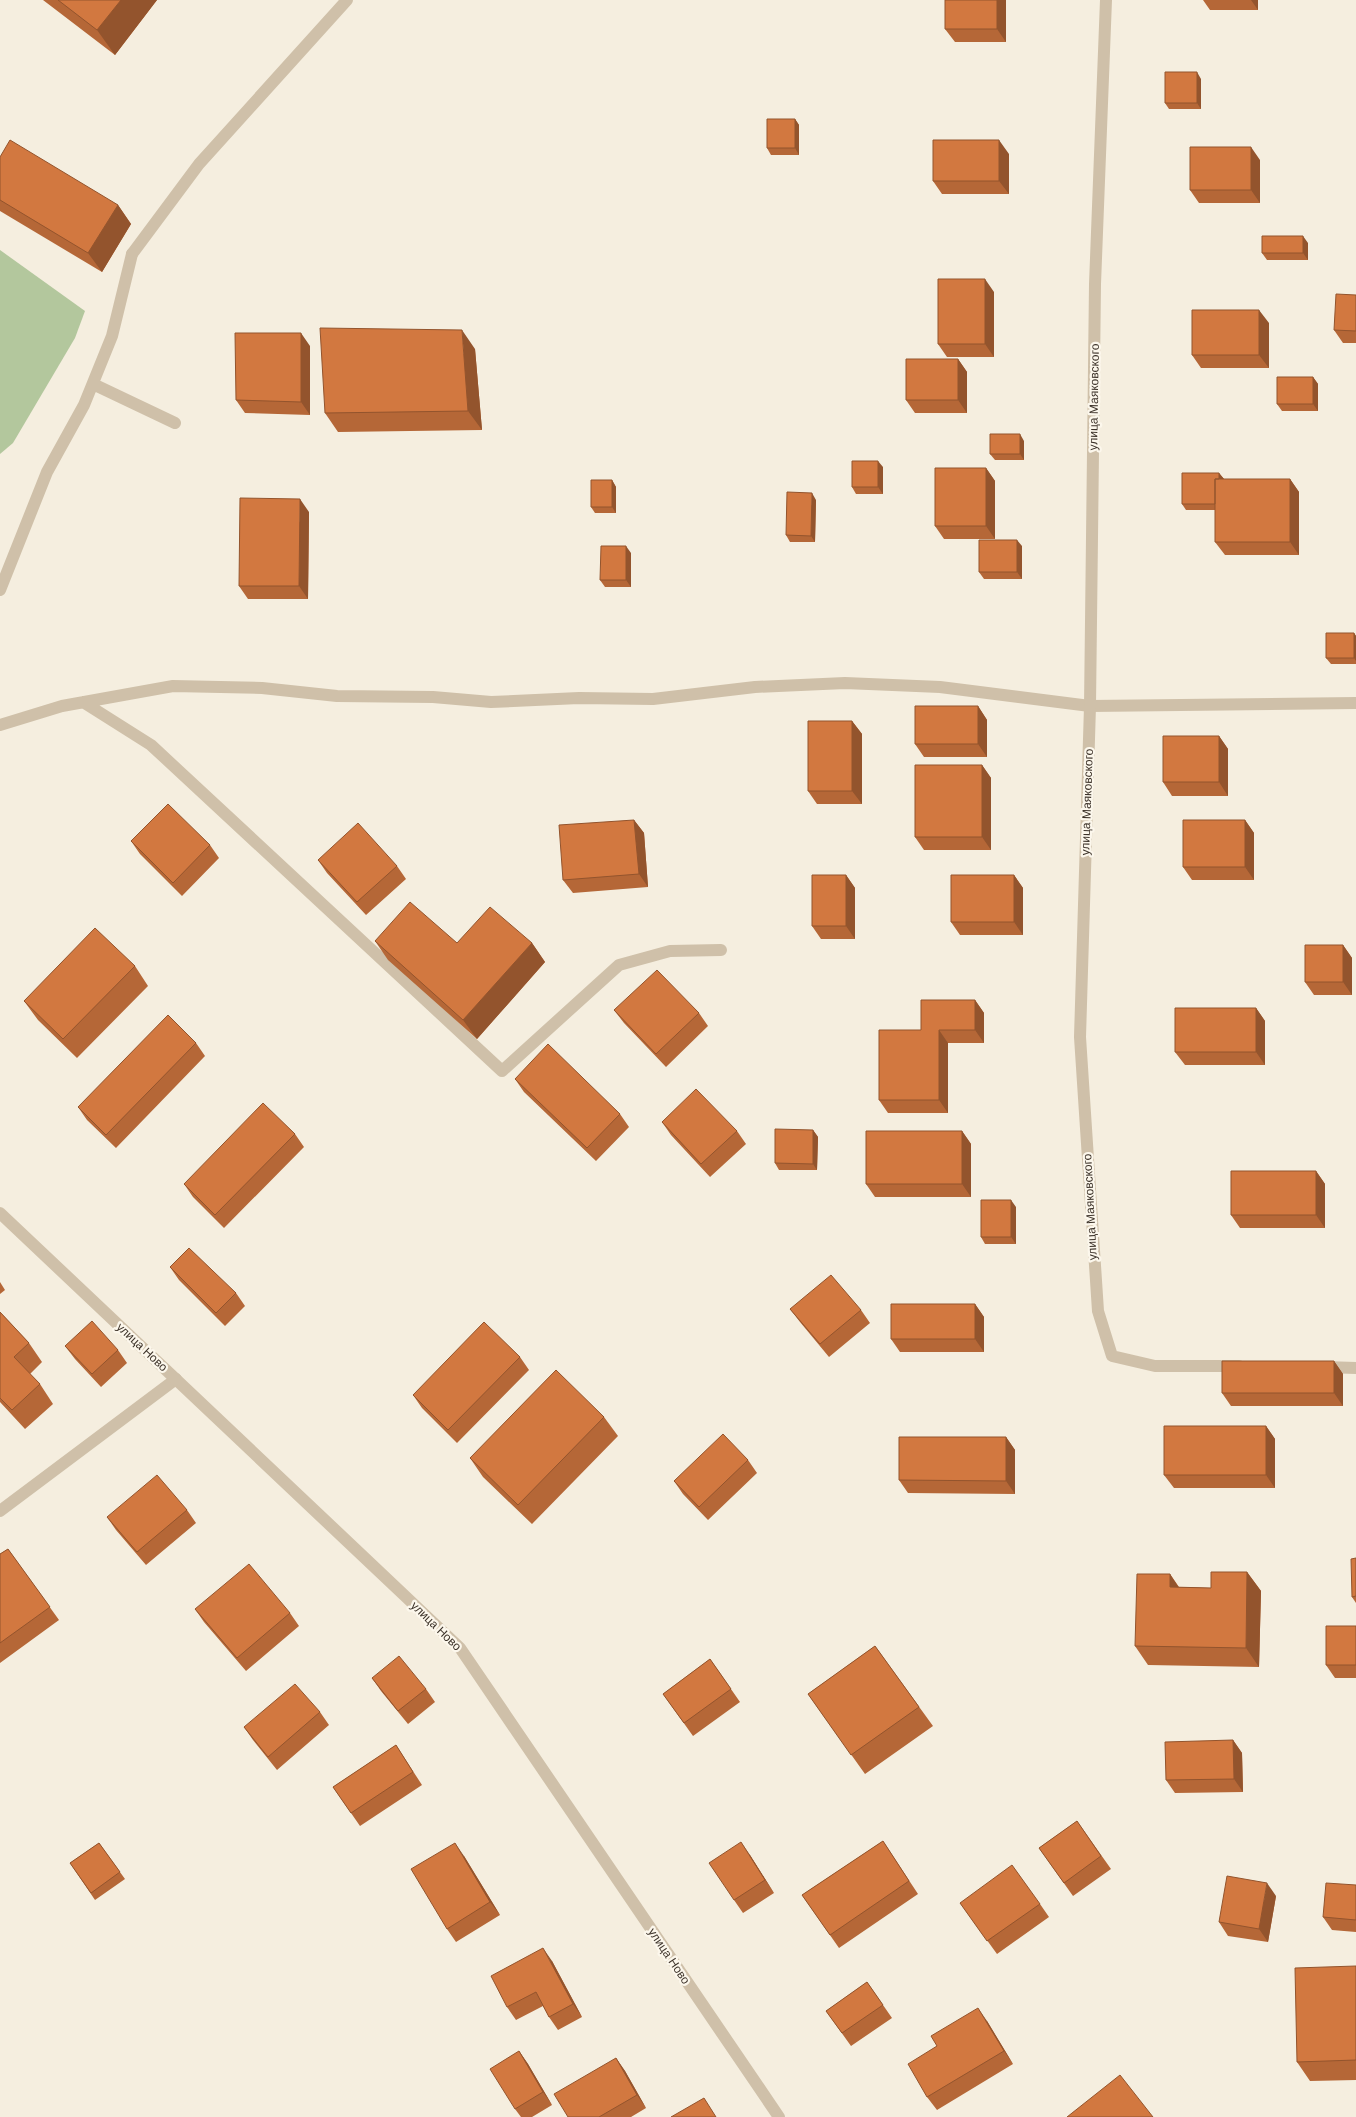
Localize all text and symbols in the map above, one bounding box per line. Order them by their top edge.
street label: улица Маяковского [1086,343,1102,451]
street label: улица Маяковского [1078,748,1096,856]
street label: улица Маяковского [1080,1153,1100,1261]
street label: улица Ново [114,1320,171,1374]
street label: улица Ново [408,1599,464,1654]
street label: улица Ново [645,1925,693,1987]

